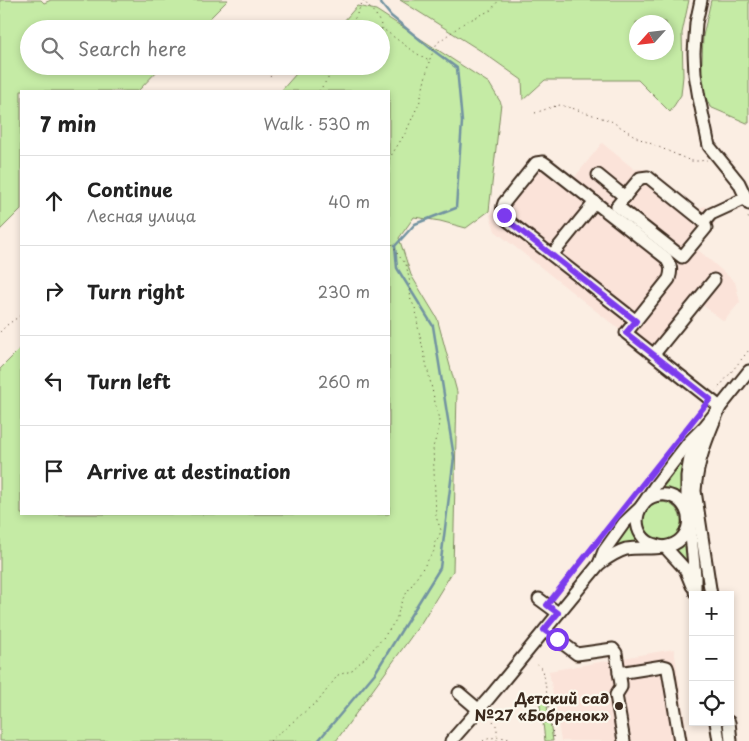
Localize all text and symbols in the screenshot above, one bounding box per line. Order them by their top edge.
north arrow [629,15,674,60]
search box [20,20,390,75]
icon: search [38,34,66,62]
text: Search here [78,34,187,62]
text: 7 min [40,107,96,139]
text: Walk · 530 m [263,111,370,135]
text: Continue [87,175,173,203]
icon: ahead [40,187,68,215]
text: 40 m [328,189,370,213]
text: Лесная улица [87,203,196,227]
route end [493,204,516,227]
icon: right [40,277,68,305]
text: Turn right [87,277,185,305]
text: 230 m [318,279,370,303]
icon: left [40,367,68,395]
text: Turn left [87,367,171,395]
text: 260 m [318,369,370,393]
icon: arrive [40,457,68,485]
text: Arrive at destination [87,457,291,485]
map controls [689,591,734,726]
button: + [689,591,734,636]
route start [546,628,569,651]
button: − [689,636,734,681]
button: locate [689,681,734,726]
place label: Детский сад №27 «Бобренок» [474,686,609,726]
marker: Детский сад №27 «Бобренок» [613,700,625,712]

